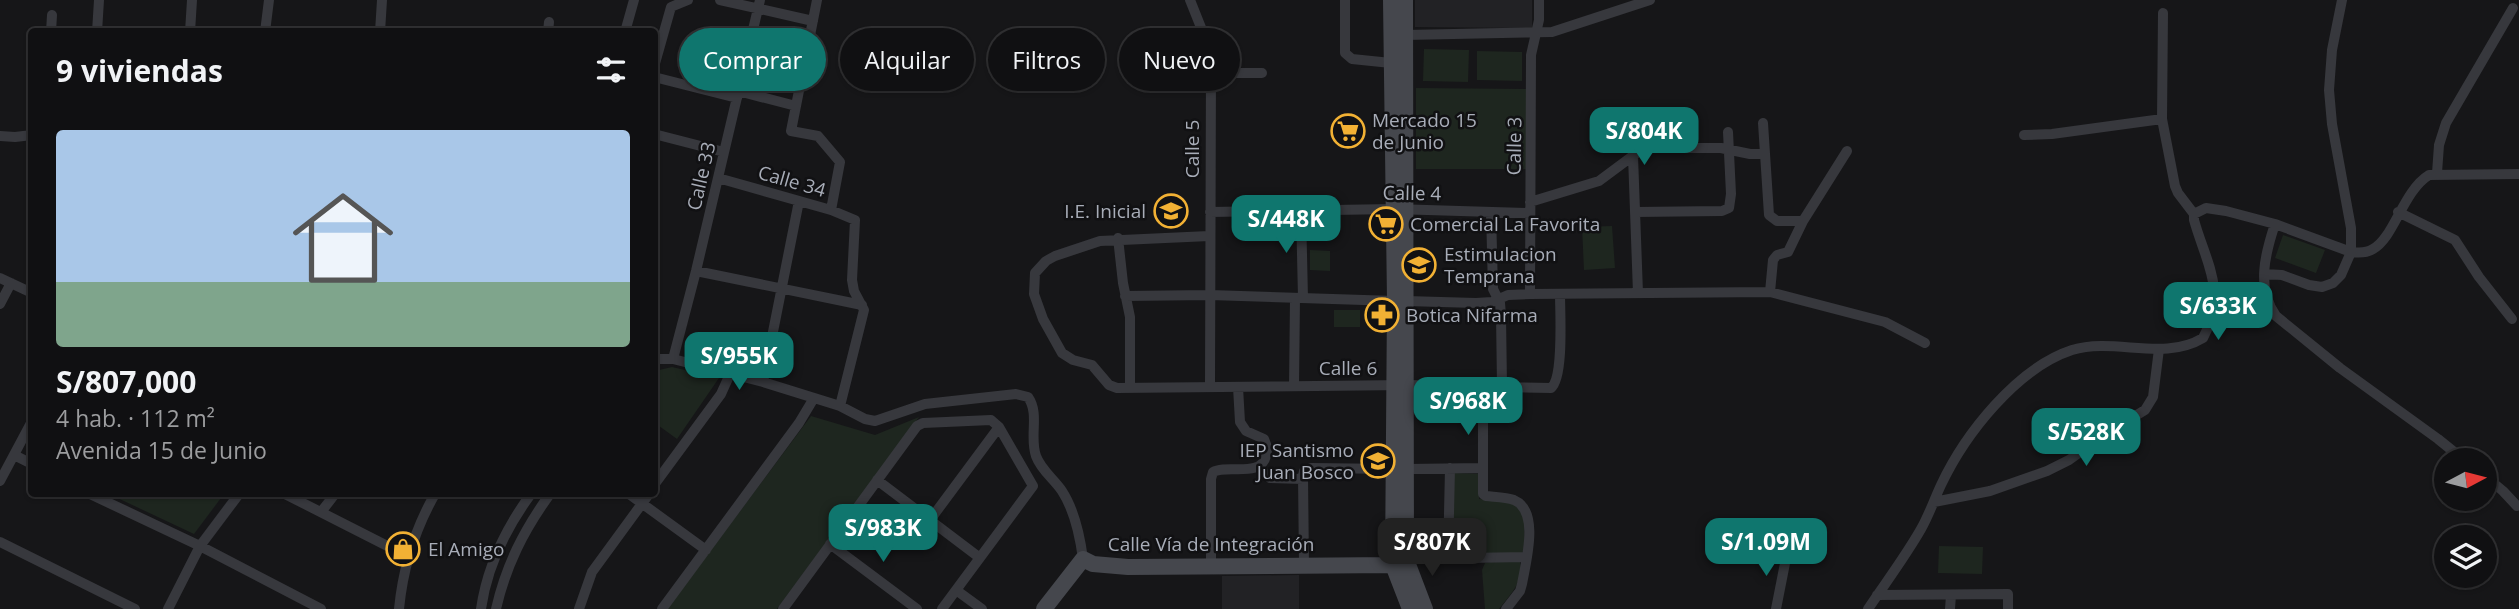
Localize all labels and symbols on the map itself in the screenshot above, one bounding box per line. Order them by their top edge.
place label: Mercado 15 de Junio [1372,107,1477,155]
pin: S/804K [1587,108,1701,167]
supermarket icon: Mercado 15 de Junio [1329,112,1367,150]
street label: Calle 3 [1500,116,1528,176]
street label: Calle 5 [1179,120,1205,178]
street label: Calle 33 [681,139,721,213]
street label: Calle 34 [755,159,829,203]
street label: Calle 4 [1382,179,1442,207]
school or university icon: I.E. Inicial [1152,192,1190,230]
pin: S/448K [1229,196,1343,255]
place label: I.E. Inicial [1064,198,1146,224]
supermarket icon: Comercial La Favorita [1367,205,1405,243]
place label: Comercial La Favorita [1410,211,1600,237]
place label: Estimulacion Temprana [1444,241,1557,289]
school or university icon: Estimulacion Temprana [1400,246,1438,284]
pin: S/633K [2161,282,2275,342]
pharmacy icon: Botica Nifarma [1363,296,1401,334]
place label: Botica Nifarma [1406,302,1538,328]
pin: S/955K [682,332,796,392]
street label: Calle 6 [1319,355,1377,381]
pin: S/968K [1411,378,1525,437]
pin: S/528K [2029,408,2143,468]
place label: IEP Santismo Juan Bosco [1239,437,1354,485]
school or university icon: IEP Santismo Juan Bosco [1359,442,1397,480]
north arrow [2434,448,2497,511]
pin: S/983K [826,504,940,564]
pin: S/807K [1375,518,1489,578]
pin: S/1.09M [1701,518,1831,578]
shop icon: El Amigo [384,530,422,568]
street label: Calle Vía de Integración [1108,531,1314,557]
place label: El Amigo [428,536,504,562]

